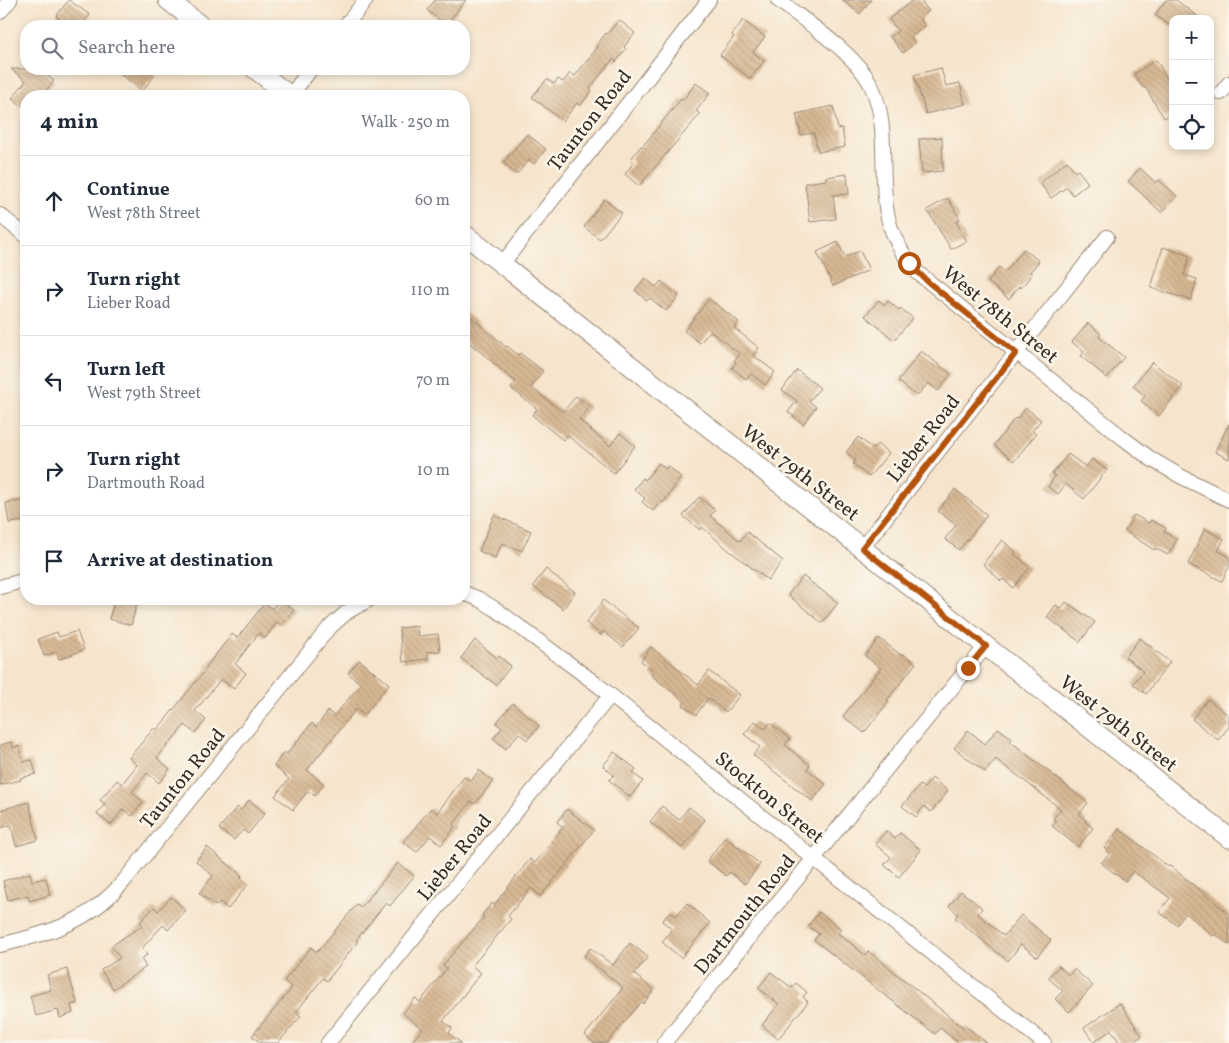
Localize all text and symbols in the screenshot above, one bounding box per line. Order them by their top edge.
map controls [1169,15,1214,150]
button: + [1169,15,1214,60]
search box [20,20,470,75]
icon: search [38,34,66,62]
text: Search here [78,35,175,61]
button: − [1169,60,1214,105]
street label: Taunton Road [542,64,639,178]
button: locate [1169,105,1214,150]
text: 4 min [40,108,99,137]
text: Walk · 250 m [361,112,450,134]
text: Continue [87,177,170,203]
icon: ahead [40,187,68,215]
text: 60 m [415,190,450,212]
text: West 78th Street [87,203,201,225]
route start [898,252,921,275]
street label: West 78th Street [936,260,1064,371]
text: Turn right [87,267,180,293]
icon: right [40,277,68,305]
text: 110 m [411,280,450,302]
text: Lieber Road [87,293,171,315]
text: Turn left [87,357,166,383]
icon: left [40,367,68,395]
text: 70 m [416,370,450,392]
text: West 79th Street [87,383,201,405]
street label: Lieber Road [881,389,968,489]
street label: West 79th Street [735,419,865,529]
text: Turn right [87,447,180,473]
icon: right [40,457,68,485]
text: 10 m [417,460,450,482]
text: Dartmouth Road [87,473,205,495]
icon: arrive [40,547,68,575]
text: Arrive at destination [87,548,273,574]
route end [957,657,980,680]
street label: West 79th Street [1053,670,1183,780]
street label: Taunton Road [134,723,233,836]
street label: Stockton Street [708,746,829,851]
street label: Lieber Road [412,809,499,908]
street label: Dartmouth Road [688,849,803,981]

